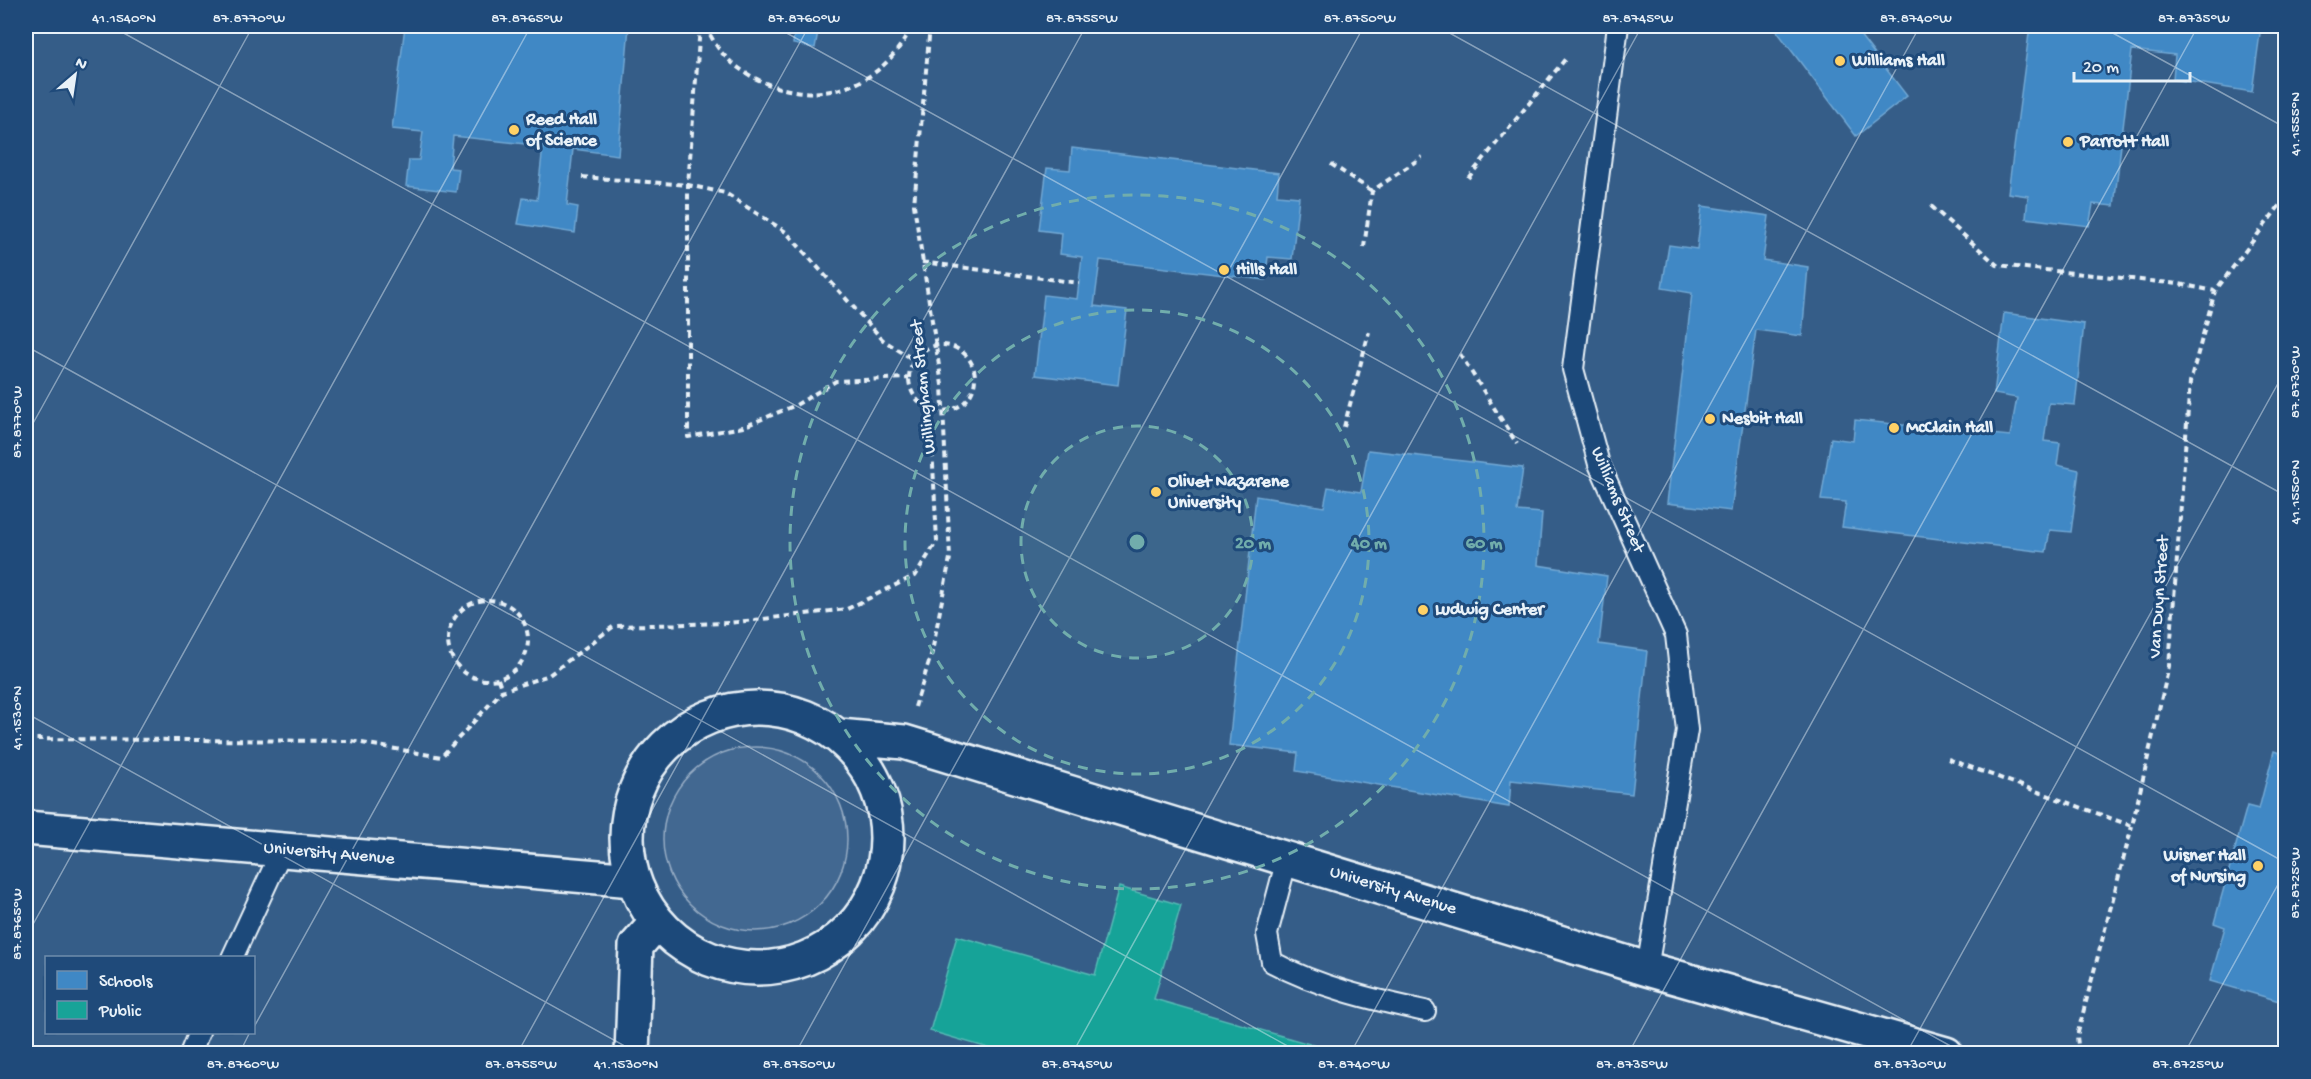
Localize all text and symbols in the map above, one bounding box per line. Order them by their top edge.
text: 41.1540°N [92,10,156,28]
text: 87.8770°W [213,10,286,28]
text: 87.8765°W [491,10,563,28]
text: 87.8760°W [768,10,840,28]
text: 87.8755°W [1046,10,1118,28]
text: 87.8750°W [1324,10,1397,28]
text: 87.8745°W [1602,10,1674,28]
text: 87.8740°W [1880,10,1952,28]
text: 87.8735°W [2158,10,2230,28]
north arrow [45,45,105,105]
scale bar [2074,45,2190,83]
place label: Williams Hall [1851,51,1945,72]
text: N [71,54,90,76]
marker: Williams Hall [1833,54,1847,68]
text: 20 m [2083,58,2119,79]
text: 41.1555°N [2287,92,2305,156]
place label: Reed Hall of Science [525,110,597,152]
marker: Reed Hall of Science [507,123,521,137]
place label: Parrott Hall [2079,132,2169,153]
marker: Parrott Hall [2061,135,2075,149]
place label: Hills Hall [1236,260,1297,281]
marker: Hills Hall [1217,263,1231,277]
street label: Willingham Street [906,317,941,455]
text: 87.8730°W [2287,345,2305,418]
text: 87.8770°W [9,385,27,458]
place label: Nesbit Hall [1722,409,1803,430]
marker: Nesbit Hall [1703,412,1717,426]
place label: McClain Hall [1906,418,1993,439]
marker: McClain Hall [1887,421,1901,435]
street label: Williams Street [1585,444,1649,557]
text: 41.1550°N [2287,459,2305,524]
place label: Olivet Nazarene University [1168,472,1289,514]
marker: Olivet Nazarene University [1149,485,1163,499]
centre of rings [1127,532,1147,552]
street label: Van Duyn Street [2145,533,2175,660]
text: 20 m [1235,534,1271,555]
text: 40 m [1350,534,1387,555]
text: 60 m [1466,534,1502,555]
place label: Ludwig Center [1435,600,1546,621]
marker: Ludwig Center [1416,603,1430,617]
text: 41.1530°N [9,685,27,750]
street label: University Avenue [263,838,396,870]
place label: Wisner Hall of Nursing [2162,846,2246,888]
text: 87.8725°W [2287,847,2305,919]
marker: Wisner Hall of Nursing [2251,859,2265,873]
street label: University Avenue [1327,862,1460,920]
text: 87.8765°W [9,888,27,960]
legend [45,956,255,1034]
text: Schools [99,972,154,993]
text: Public [98,1002,142,1023]
text: 87.8760°W [207,1056,279,1074]
text: 87.8755°W [485,1056,557,1074]
text: 41.1530°N [594,1056,659,1074]
text: 87.8750°W [763,1056,836,1074]
text: 87.8745°W [1041,1056,1113,1074]
text: 87.8740°W [1318,1056,1390,1074]
text: 87.8735°W [1596,1056,1668,1074]
text: 87.8730°W [1874,1056,1947,1074]
text: 87.8725°W [2152,1056,2224,1074]

